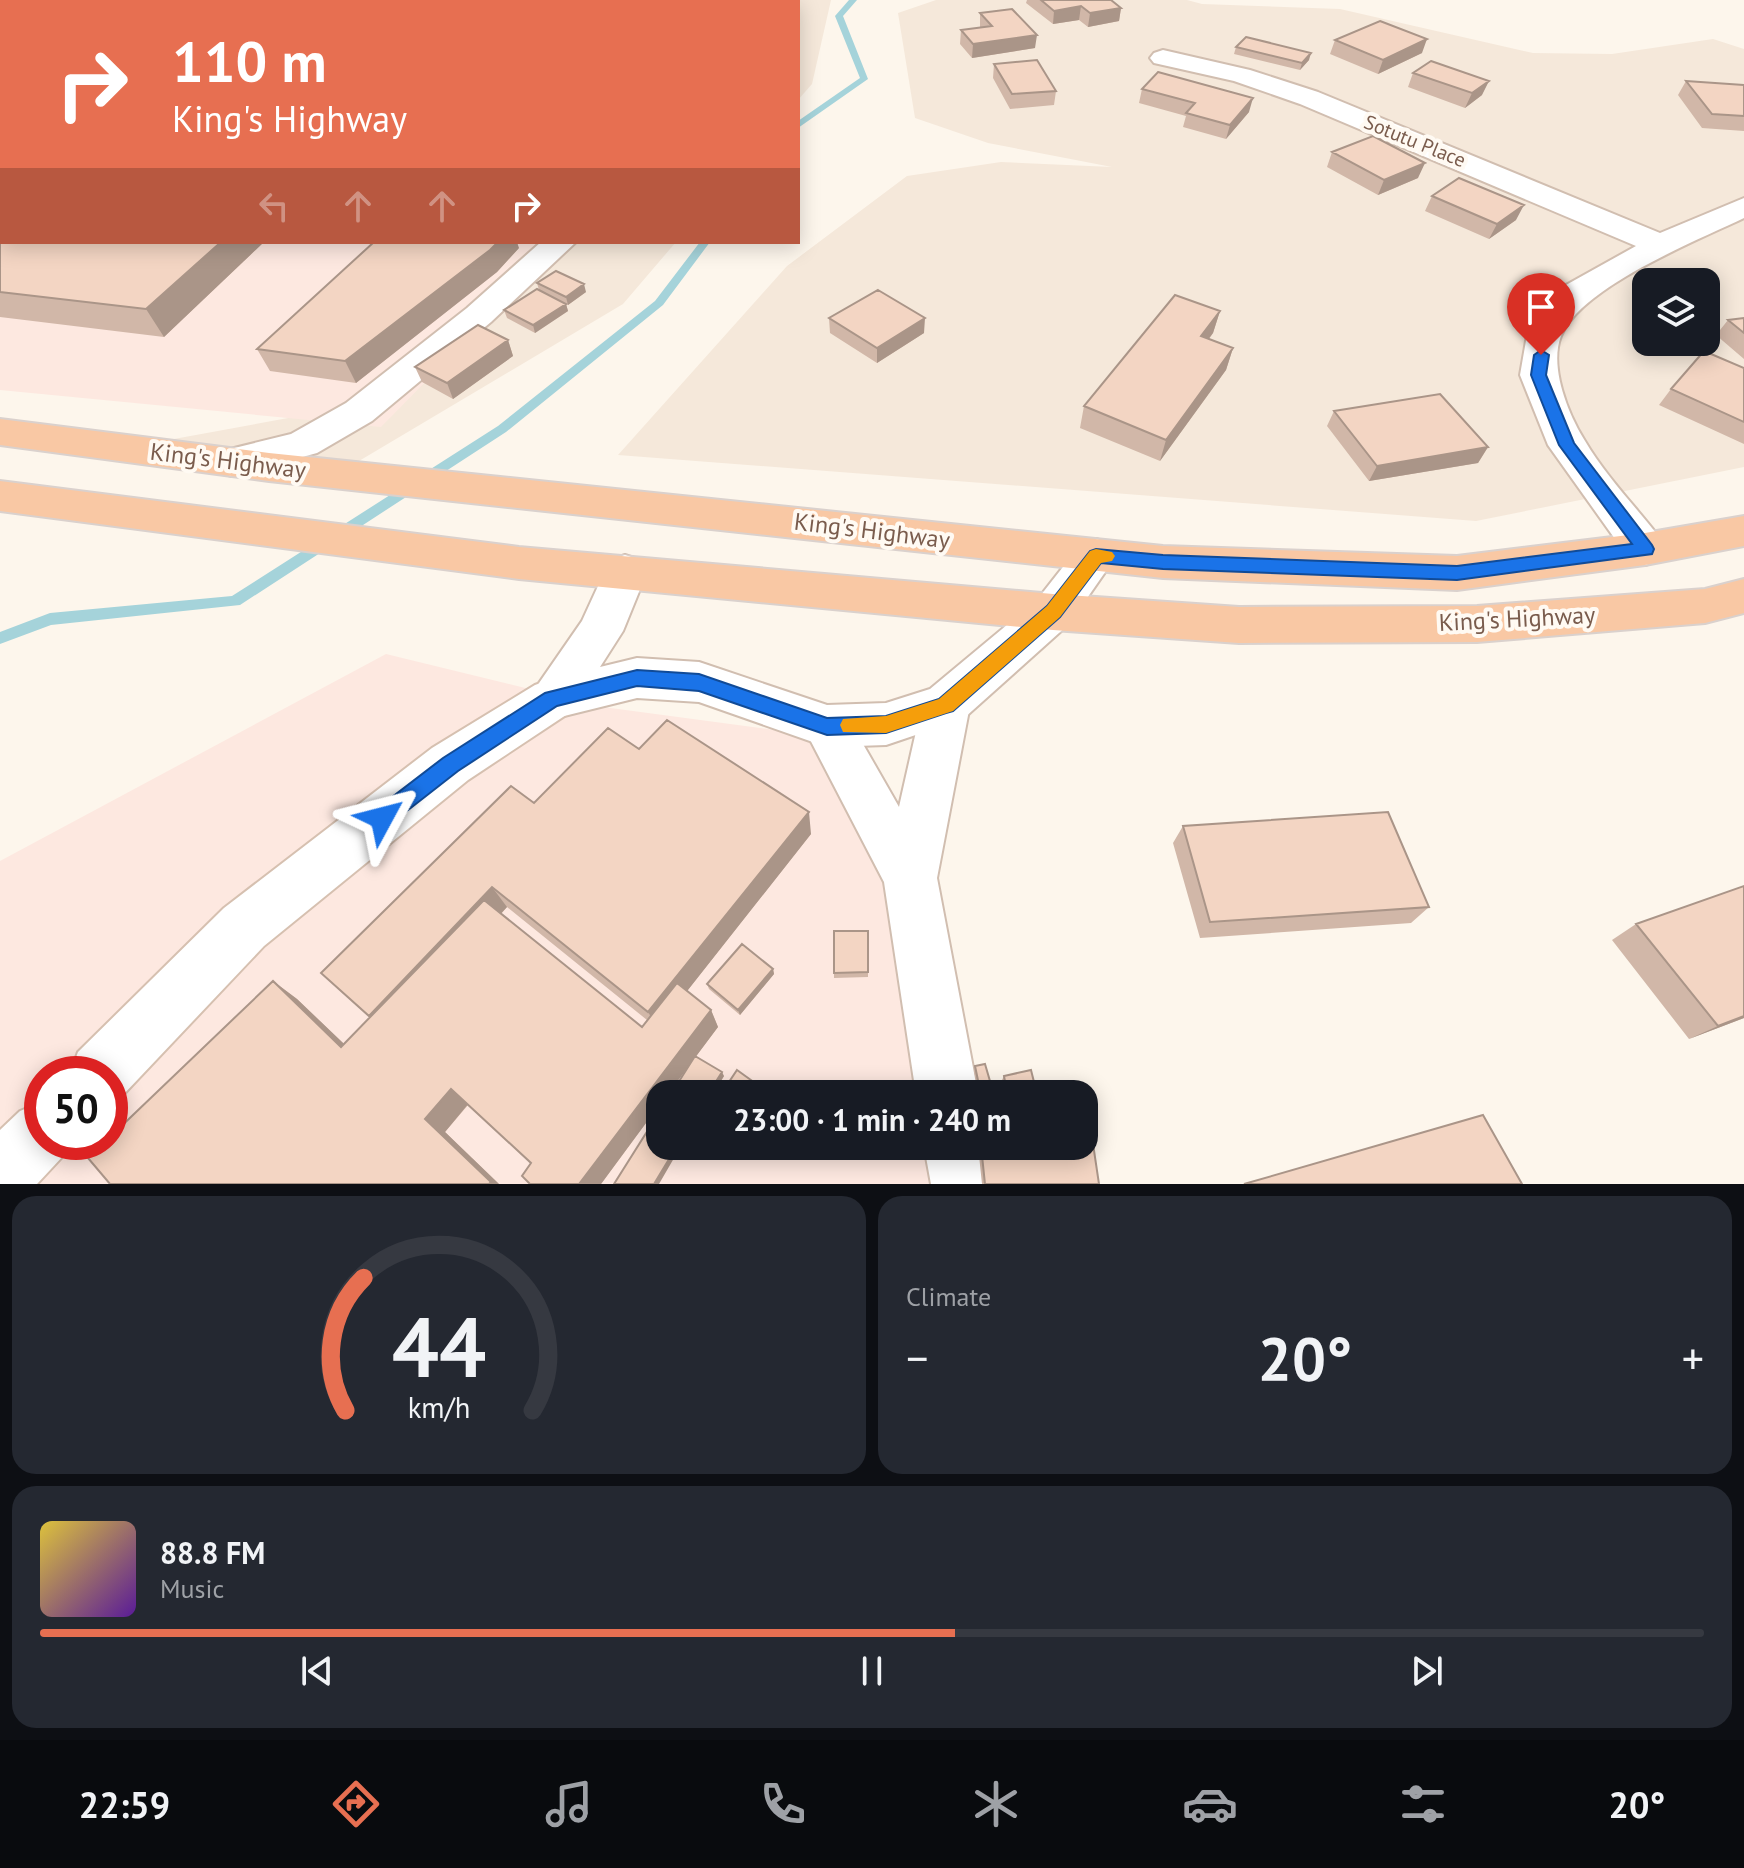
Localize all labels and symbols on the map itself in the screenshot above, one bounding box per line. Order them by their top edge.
street label: Sotutu Place [1360,109,1470,173]
pin [1507,273,1575,355]
street label: King's Highway [148,436,308,485]
street label: King's Highway [792,506,952,555]
street label: King's Highway [1438,599,1596,638]
position arrow [340,776,424,860]
speed limit sign: 50 [24,1056,128,1160]

